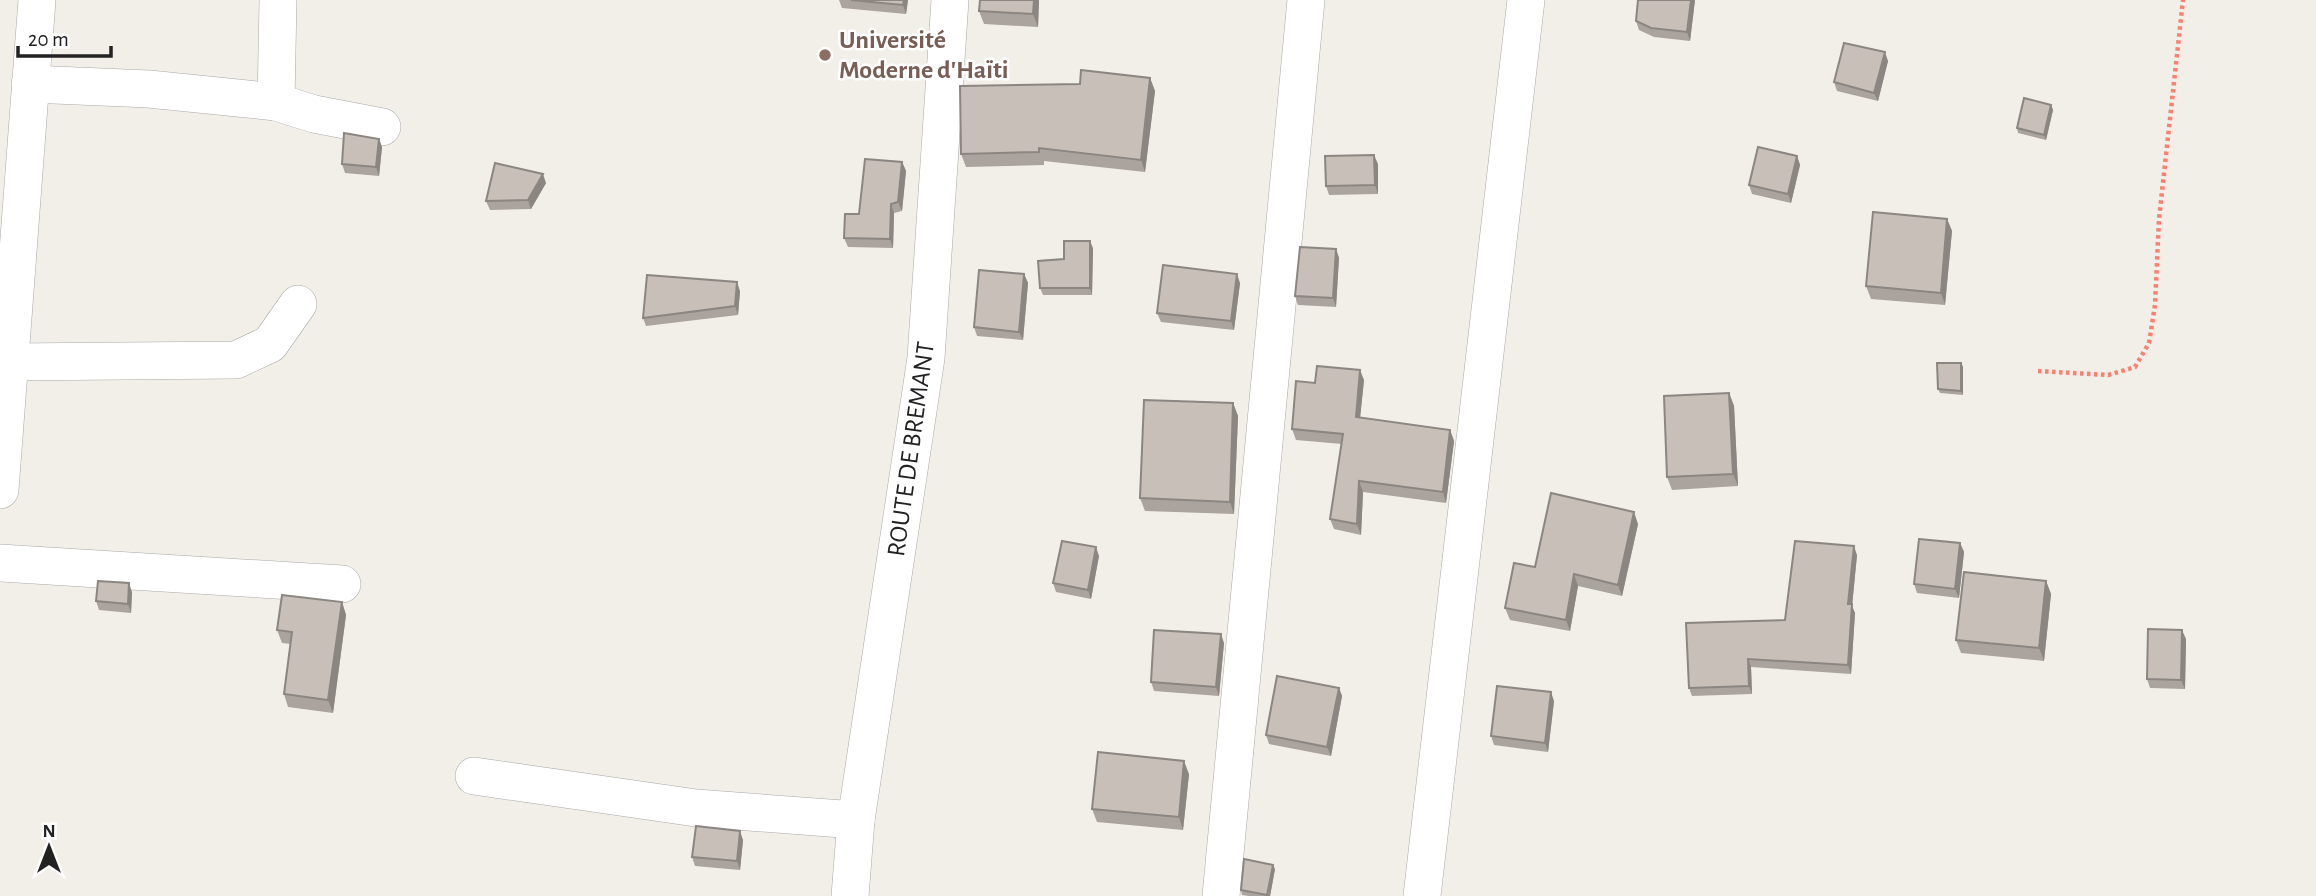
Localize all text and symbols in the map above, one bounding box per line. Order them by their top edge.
scale bar [18,14,110,58]
place label: Université Moderne d'Haïti [839,27,1009,83]
text: 20 m [28,29,69,50]
marker: Université Moderne d'Haïti [817,47,833,63]
street label: ROUTE DE BREMANT [883,340,939,558]
north arrow [14,812,84,882]
text: N [42,822,56,841]

